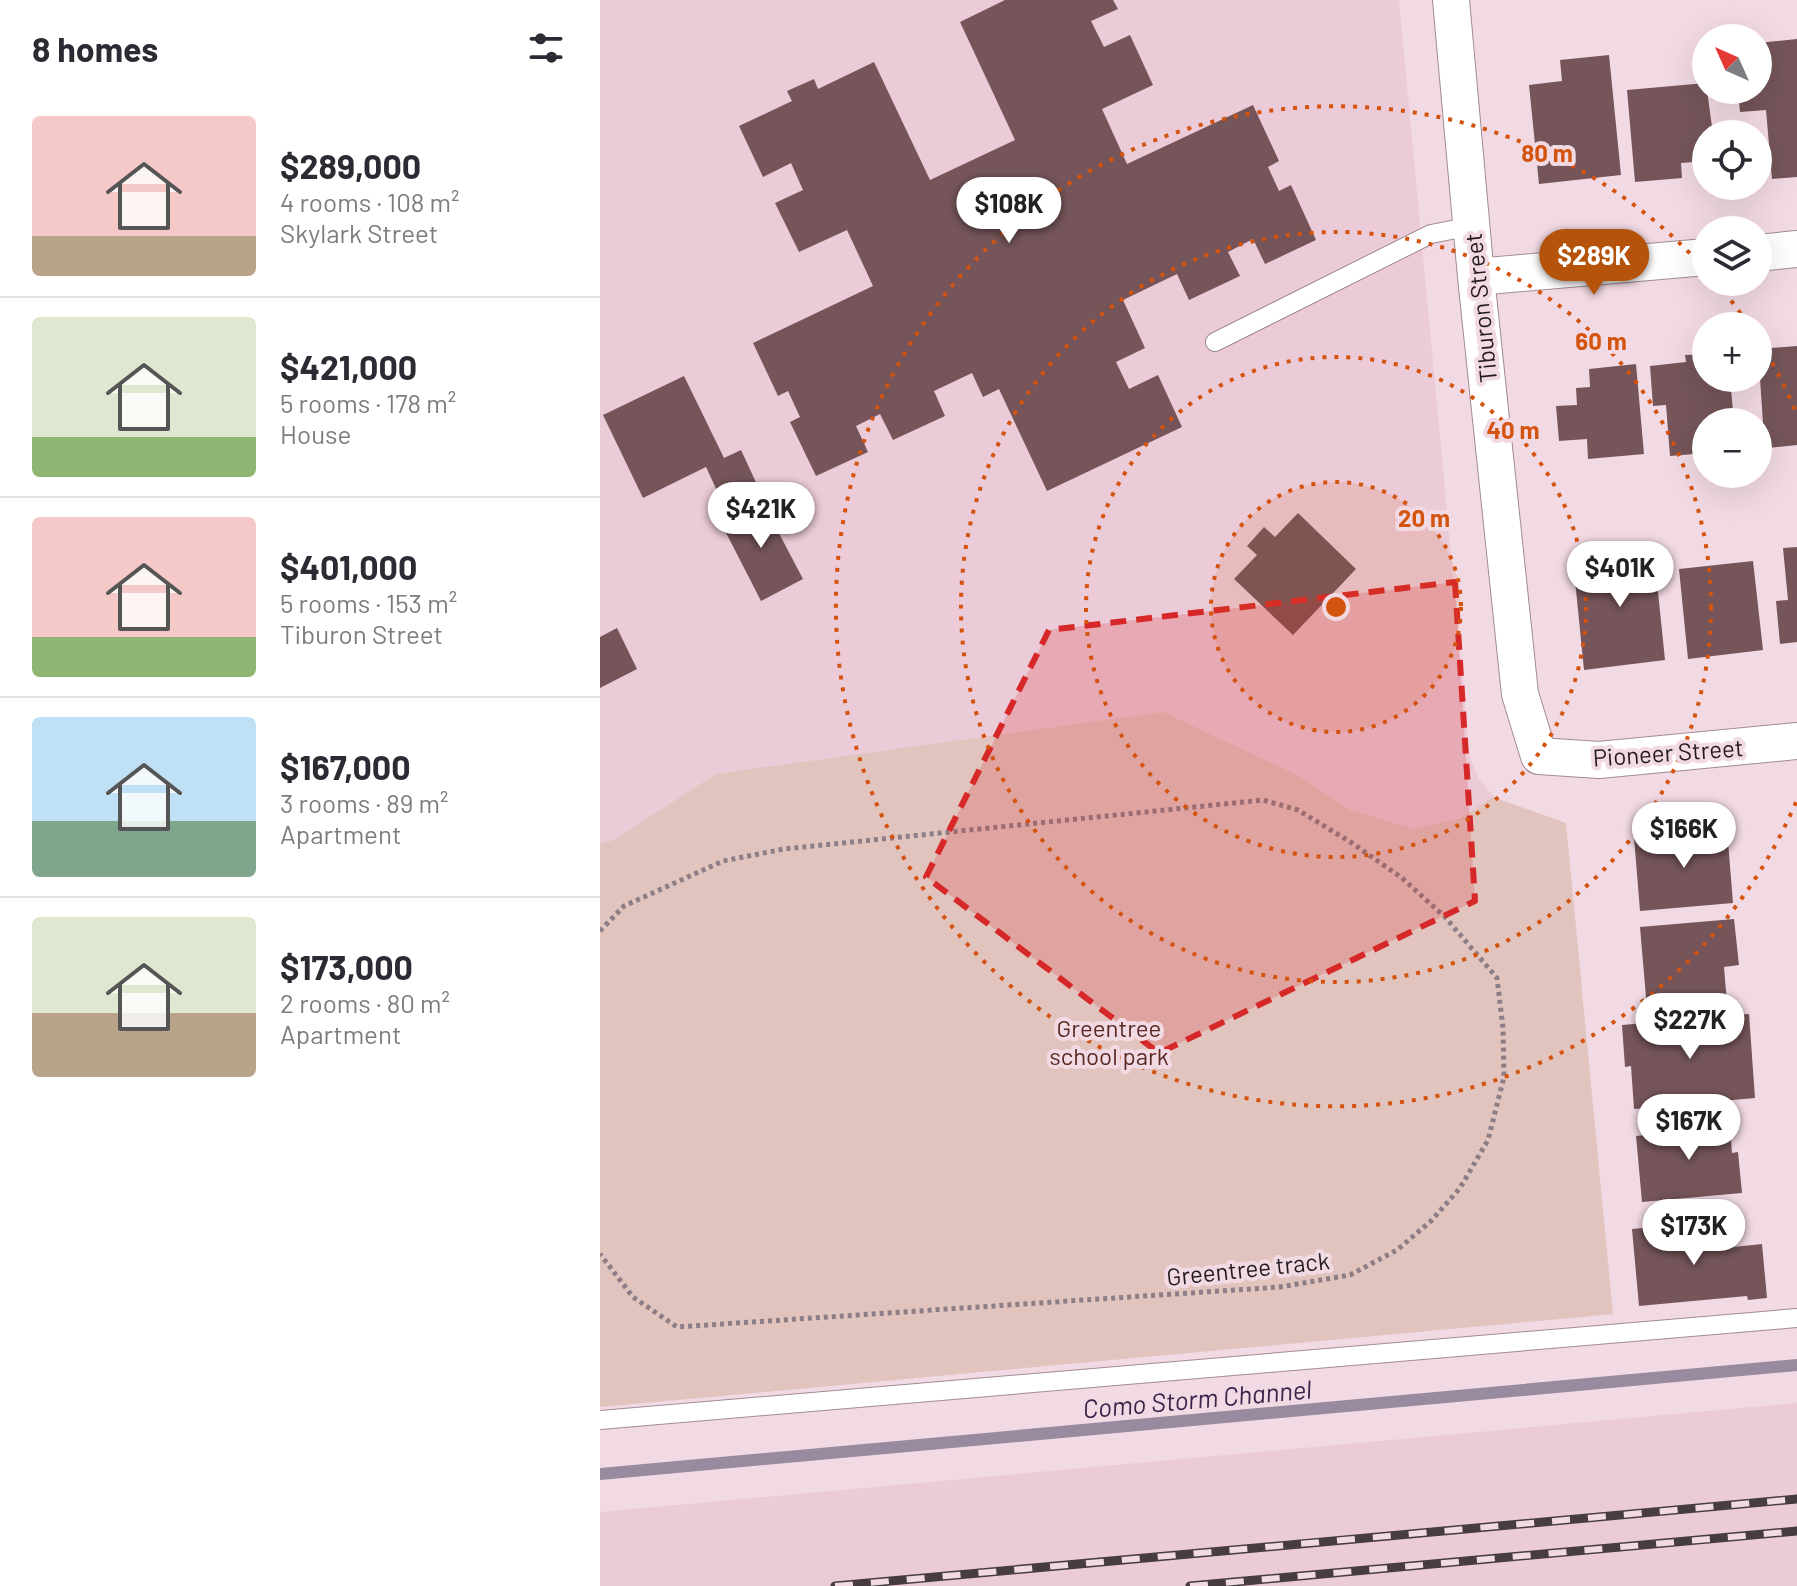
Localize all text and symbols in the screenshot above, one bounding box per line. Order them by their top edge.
north arrow [1692,24,1772,104]
map controls [1692,24,1772,488]
icon: filters [524,26,568,70]
text: 8 homes [32,28,158,69]
button: locate [1692,120,1772,200]
text: 80 m [1521,138,1573,167]
text: $289,000 [280,145,421,186]
icon: home [96,148,192,244]
pin: $108K [953,177,1065,245]
text: 4 rooms · 108 m² [280,186,460,217]
text: $108K [974,187,1044,218]
button: layers [1692,216,1772,296]
text: Skylark Street [280,217,438,248]
pin: $289K [1538,229,1650,297]
street label: Tiburon Street [1458,232,1502,384]
text: $289K [1557,239,1631,270]
button: + [1692,312,1772,392]
text: 60 m [1575,326,1627,355]
text: $421,000 [280,346,417,387]
icon: home [96,349,192,445]
text: 5 rooms · 178 m² [280,387,456,418]
button: − [1692,408,1772,488]
text: 40 m [1486,415,1540,444]
text: House [280,418,351,449]
pin: $421K [705,482,817,550]
text: $421K [726,492,796,523]
text: 20 m [1398,503,1450,532]
pin: $401K [1564,541,1676,609]
text: $401,000 [280,546,417,587]
icon: home [96,549,192,645]
text: $401K [1585,551,1655,582]
text: 5 rooms · 153 m² [280,587,457,618]
centre of rings [1322,593,1350,621]
text: Tiburon Street [280,618,443,649]
street label: Pioneer Street [1592,732,1744,772]
text: $167,000 [280,746,411,787]
icon: home [96,749,192,845]
text: 3 rooms · 89 m² [280,787,448,818]
pin: $166K [1628,802,1740,870]
text: $166K [1650,812,1718,843]
text: Apartment [280,818,401,849]
text: $173,000 [280,946,413,987]
icon: home [96,949,192,1045]
text: 2 rooms · 80 m² [280,987,450,1018]
pin: $227K [1634,993,1746,1061]
text: $227K [1653,1003,1727,1034]
park label: Greentree school park [1049,1013,1169,1070]
text: Apartment [280,1018,401,1049]
pin: $167K [1633,1094,1745,1162]
text: $167K [1655,1104,1723,1135]
pin: $173K [1638,1199,1750,1267]
text: $173K [1660,1209,1728,1240]
street label: Greentree track [1165,1245,1331,1291]
water label: Como Storm Channel [1081,1373,1313,1423]

